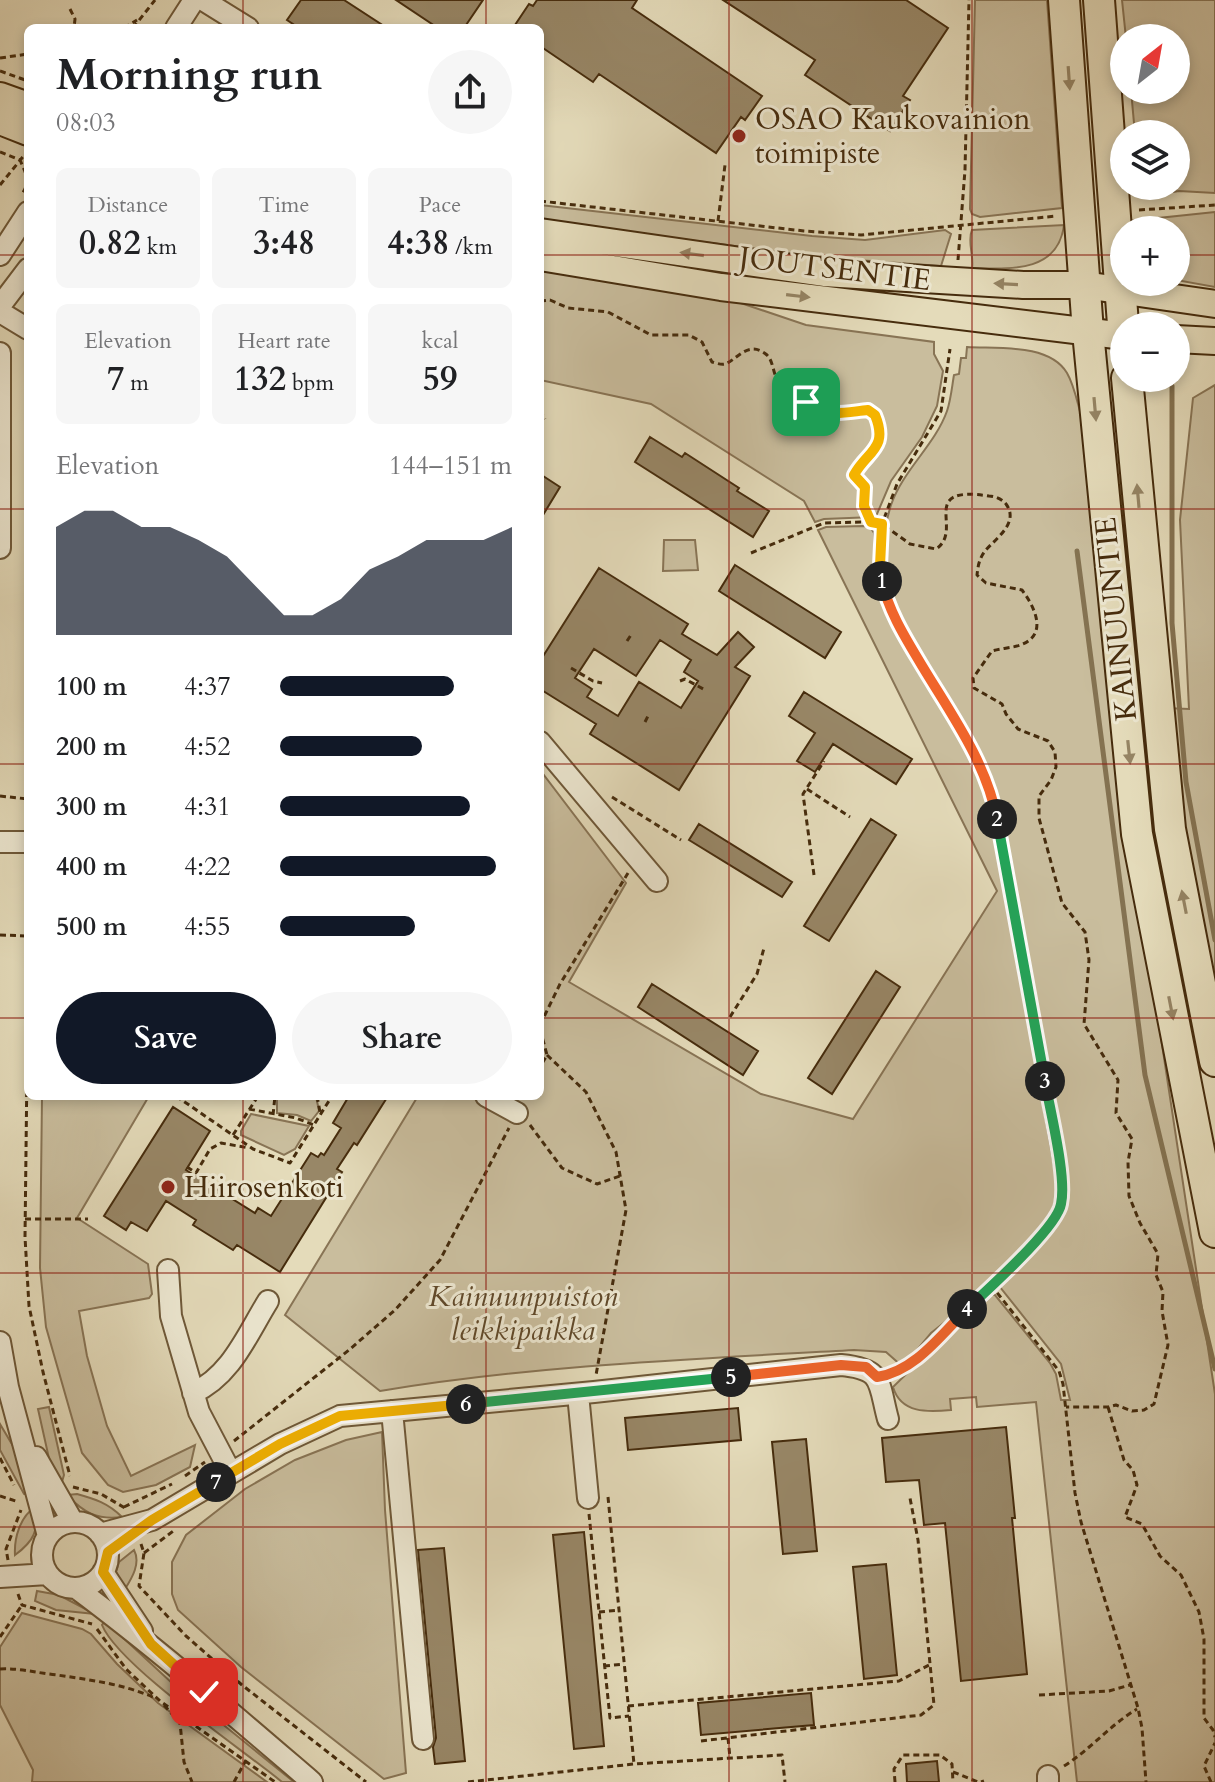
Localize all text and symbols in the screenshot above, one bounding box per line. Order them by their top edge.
north arrow [1110,24,1190,104]
map controls [1110,24,1190,392]
text: Morning run [56,45,322,105]
button: share [428,50,512,134]
one-way arrow [1063,66,1076,91]
place label: OSAO Kaukovainion toimipiste [755,99,1031,174]
text: 08:03 [56,105,116,140]
button: layers [1110,120,1190,200]
marker: OSAO Kaukovainion toimipiste [730,127,748,145]
text: Distance [88,190,168,220]
text: Time [259,190,309,220]
text: Pace [419,190,461,220]
button: + [1110,216,1190,296]
text: 0.82 [79,220,141,266]
text: 3:48 [253,220,315,266]
text: 4:38 [387,220,449,266]
text: km [141,232,177,262]
text: /km [449,232,493,262]
street label: JOUTSENTIE [733,236,933,301]
one-way arrow [679,247,704,260]
one-way arrow [993,277,1018,290]
one-way arrow [786,290,811,303]
button: − [1110,312,1190,392]
text: Elevation [84,326,172,356]
text: Heart rate [237,326,331,356]
text: kcal [422,326,458,356]
text: 7 [107,356,124,402]
text: 132 [234,356,286,402]
text: 59 [423,356,457,402]
text: m [124,368,149,398]
text: bpm [286,368,334,398]
pin [772,368,840,436]
icon: arrive [784,380,828,424]
one-way arrow [1089,397,1102,422]
text: Elevation [56,448,159,483]
text: 144–151 m [389,448,512,483]
one-way arrow [1131,483,1144,508]
street label: KAINUUNTIE [1085,515,1147,723]
pin: 1 [862,561,902,601]
text: 1 [876,566,888,596]
text: 100 m [56,669,127,704]
text: 4:37 [184,669,231,704]
text: 200 m [56,729,127,764]
text: 4:52 [184,729,231,764]
one-way arrow [1122,740,1135,765]
text: 300 m [56,789,127,824]
text: 4:31 [184,789,231,824]
pin: 2 [977,799,1017,839]
text: 2 [991,804,1003,834]
text: 400 m [56,849,127,884]
text: 4:22 [184,849,231,884]
one-way arrow [1177,890,1190,915]
text: 500 m [56,909,127,944]
text: 4:55 [184,909,231,944]
button: Save [56,992,276,1084]
button: Share [292,992,512,1084]
one-way arrow [1166,996,1178,1021]
pin: 3 [1025,1061,1065,1101]
text: 3 [1039,1066,1051,1096]
place label: Hiirosenkoti [184,1167,344,1208]
marker: Hiirosenkoti [159,1178,177,1196]
park label: Kainuunpuiston leikkipaikka [428,1276,618,1351]
pin: 4 [947,1289,987,1329]
text: 4 [961,1294,973,1324]
pin: 5 [711,1357,751,1397]
text: 5 [725,1362,737,1392]
pin: 6 [446,1384,486,1424]
text: 6 [460,1389,472,1419]
pin: 7 [196,1462,236,1502]
text: 7 [210,1467,222,1497]
pin [170,1658,238,1726]
icon: check [182,1670,226,1714]

